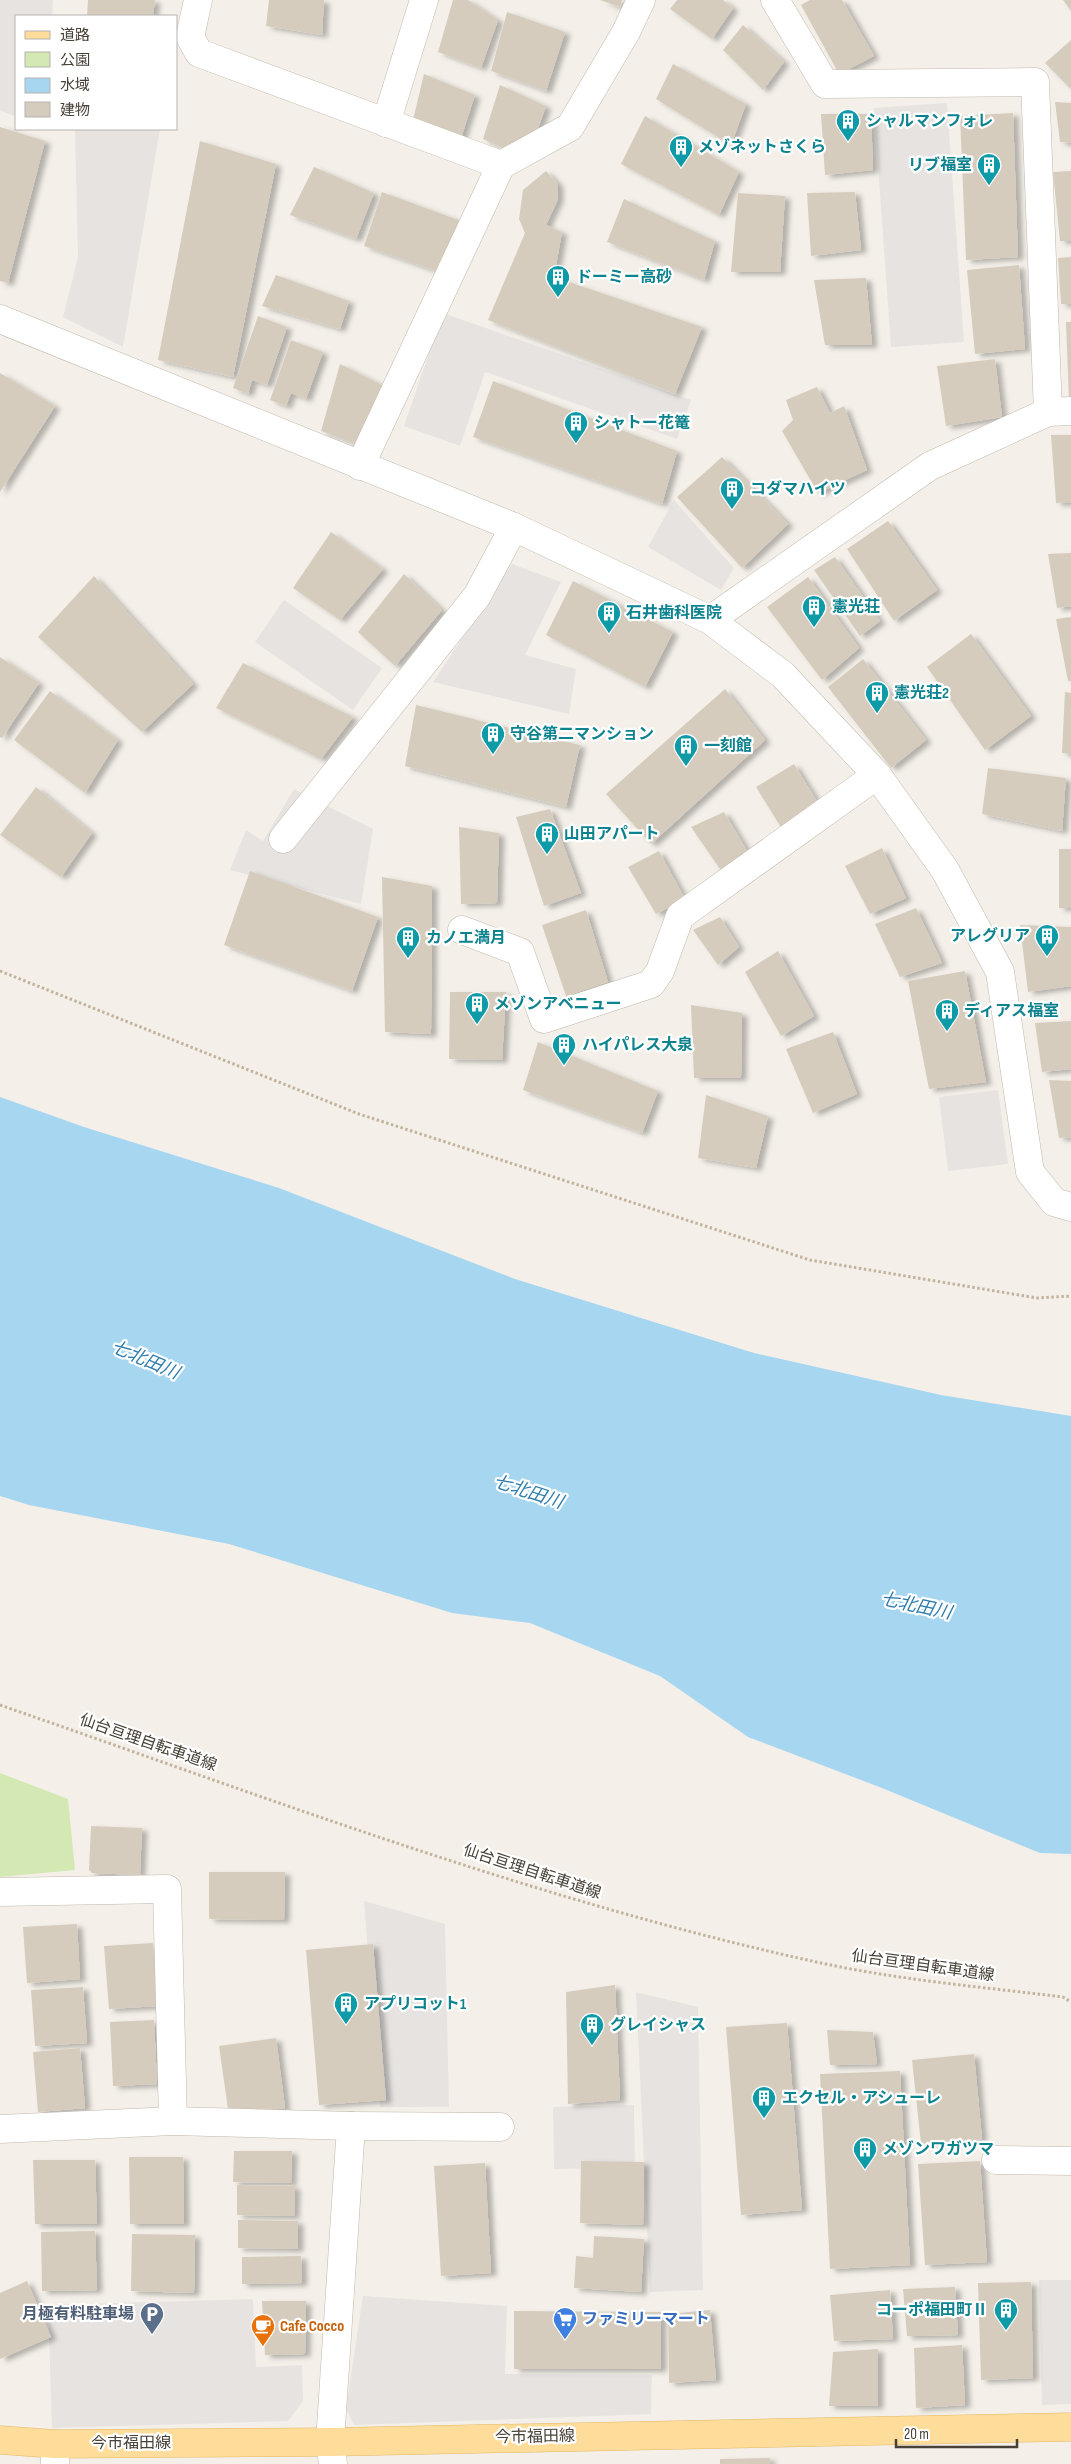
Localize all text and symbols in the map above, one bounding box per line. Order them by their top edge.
legend [15,15,178,130]
text: 道路 [60,26,90,45]
text: 公園 [60,51,90,70]
text: 水域 [60,76,90,95]
text: 建物 [60,101,90,120]
building icon: シャルマンフォレ [835,108,861,142]
place label: シャルマンフォレ [866,112,994,131]
building icon: メゾネットさくら [668,134,694,168]
place label: メゾネットさくら [698,138,826,157]
building icon: リブ福室 [976,152,1002,186]
place label: リブ福室 [908,156,972,175]
building icon: ドーミー高砂 [545,264,571,298]
place label: ドーミー高砂 [576,268,672,287]
building icon: シャトー花篭 [563,410,589,444]
place label: シャトー花篭 [594,414,690,433]
building icon: コダマハイツ [719,476,745,510]
place label: コダマハイツ [750,480,846,499]
building icon: 憲光荘 [801,594,827,628]
place label: 憲光荘 [832,598,880,617]
building icon: 石井歯科医院 [596,600,622,634]
place label: 石井歯科医院 [626,603,722,623]
building icon: 憲光荘2 [864,680,890,714]
place label: 憲光荘2 [894,684,949,703]
building icon: 守谷第二マンション [480,721,506,755]
place label: 守谷第二マンション [510,725,654,744]
building icon: 一刻館 [673,733,699,767]
place label: 一刻館 [704,737,752,756]
building icon: 山田アパート [534,821,560,855]
place label: 山田アパート [564,825,660,844]
building icon: アレグリア [1034,923,1060,957]
building icon: カノエ満月 [395,925,421,959]
place label: アレグリア [950,926,1030,946]
place label: カノエ満月 [426,929,506,948]
building icon: メゾンアベニュー [464,991,490,1025]
place label: メゾンアベニュー [494,995,622,1014]
building icon: ディアス福室 [934,998,960,1032]
place label: ディアス福室 [964,1002,1059,1021]
building icon: ハイパレス大泉 [551,1032,577,1066]
place label: ハイパレス大泉 [582,1036,693,1055]
water label: 七北田川 [108,1336,184,1385]
water label: 七北田川 [491,1471,567,1514]
water label: 七北田川 [879,1588,955,1624]
street label: 仙台亘理自転車道線 [77,1711,219,1775]
street label: 仙台亘理自転車道線 [461,1841,603,1903]
street label: 仙台亘理自転車道線 [850,1947,996,1985]
building icon: アプリコット1 [333,1991,359,2025]
place label: アプリコット1 [364,1995,467,2014]
building icon: グレイシャス [579,2012,605,2046]
place label: グレイシャス [610,2015,706,2035]
building icon: エクセル・アシューレ [751,2085,777,2119]
place label: エクセル・アシューレ [782,2089,941,2108]
building icon: メゾンワガツマ [852,2136,878,2170]
place label: メゾンワガツマ [882,2140,994,2159]
building icon: コーポ福田町Ⅱ [993,2297,1019,2331]
parking icon: 月極有料駐車場 [139,2301,165,2335]
place label: コーポ福田町Ⅱ [876,2301,988,2320]
place label: 月極有料駐車場 [22,2304,134,2324]
supermarket icon: ファミリーマート [552,2306,578,2340]
place label: ファミリーマート [582,2310,710,2329]
cafe icon: Cafe Cocco [250,2313,276,2347]
place label: Cafe Cocco [280,2317,344,2336]
scale bar [896,2416,1017,2448]
text: 20 m [904,2425,929,2444]
street label: 今市福田線 [495,2427,575,2447]
street label: 今市福田線 [91,2434,171,2453]

